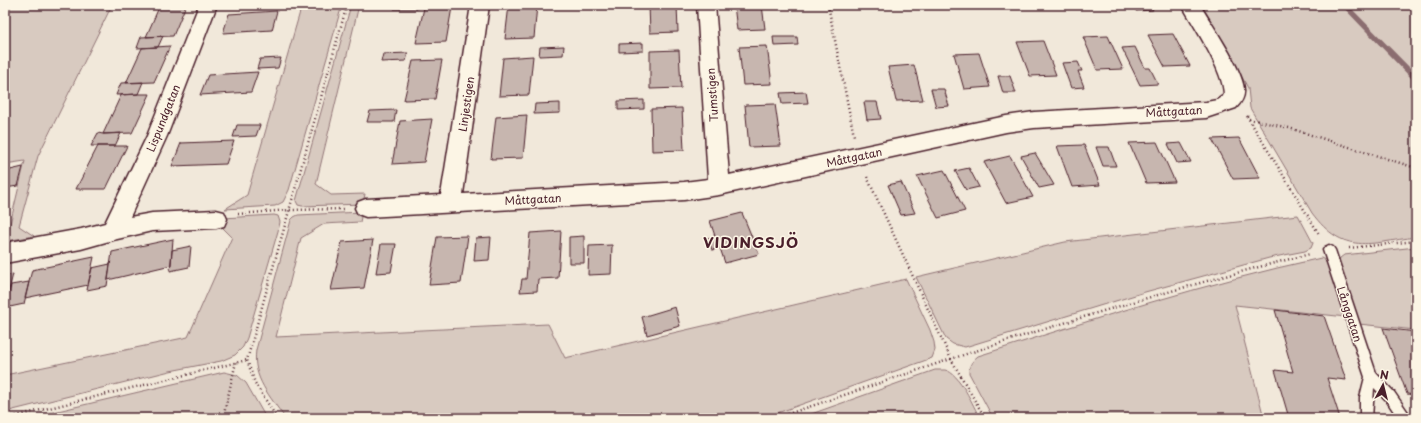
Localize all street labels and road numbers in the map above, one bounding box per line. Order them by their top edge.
street label: Tumstigen [702,67,722,123]
street label: Linjestigen [454,75,478,133]
street label: Lispundgatan [142,82,184,154]
street label: Måttgatan [1145,101,1203,121]
street label: Måttgatan [824,143,884,171]
street label: Måttgatan [504,189,562,209]
street label: Långgatan [1333,284,1367,344]

